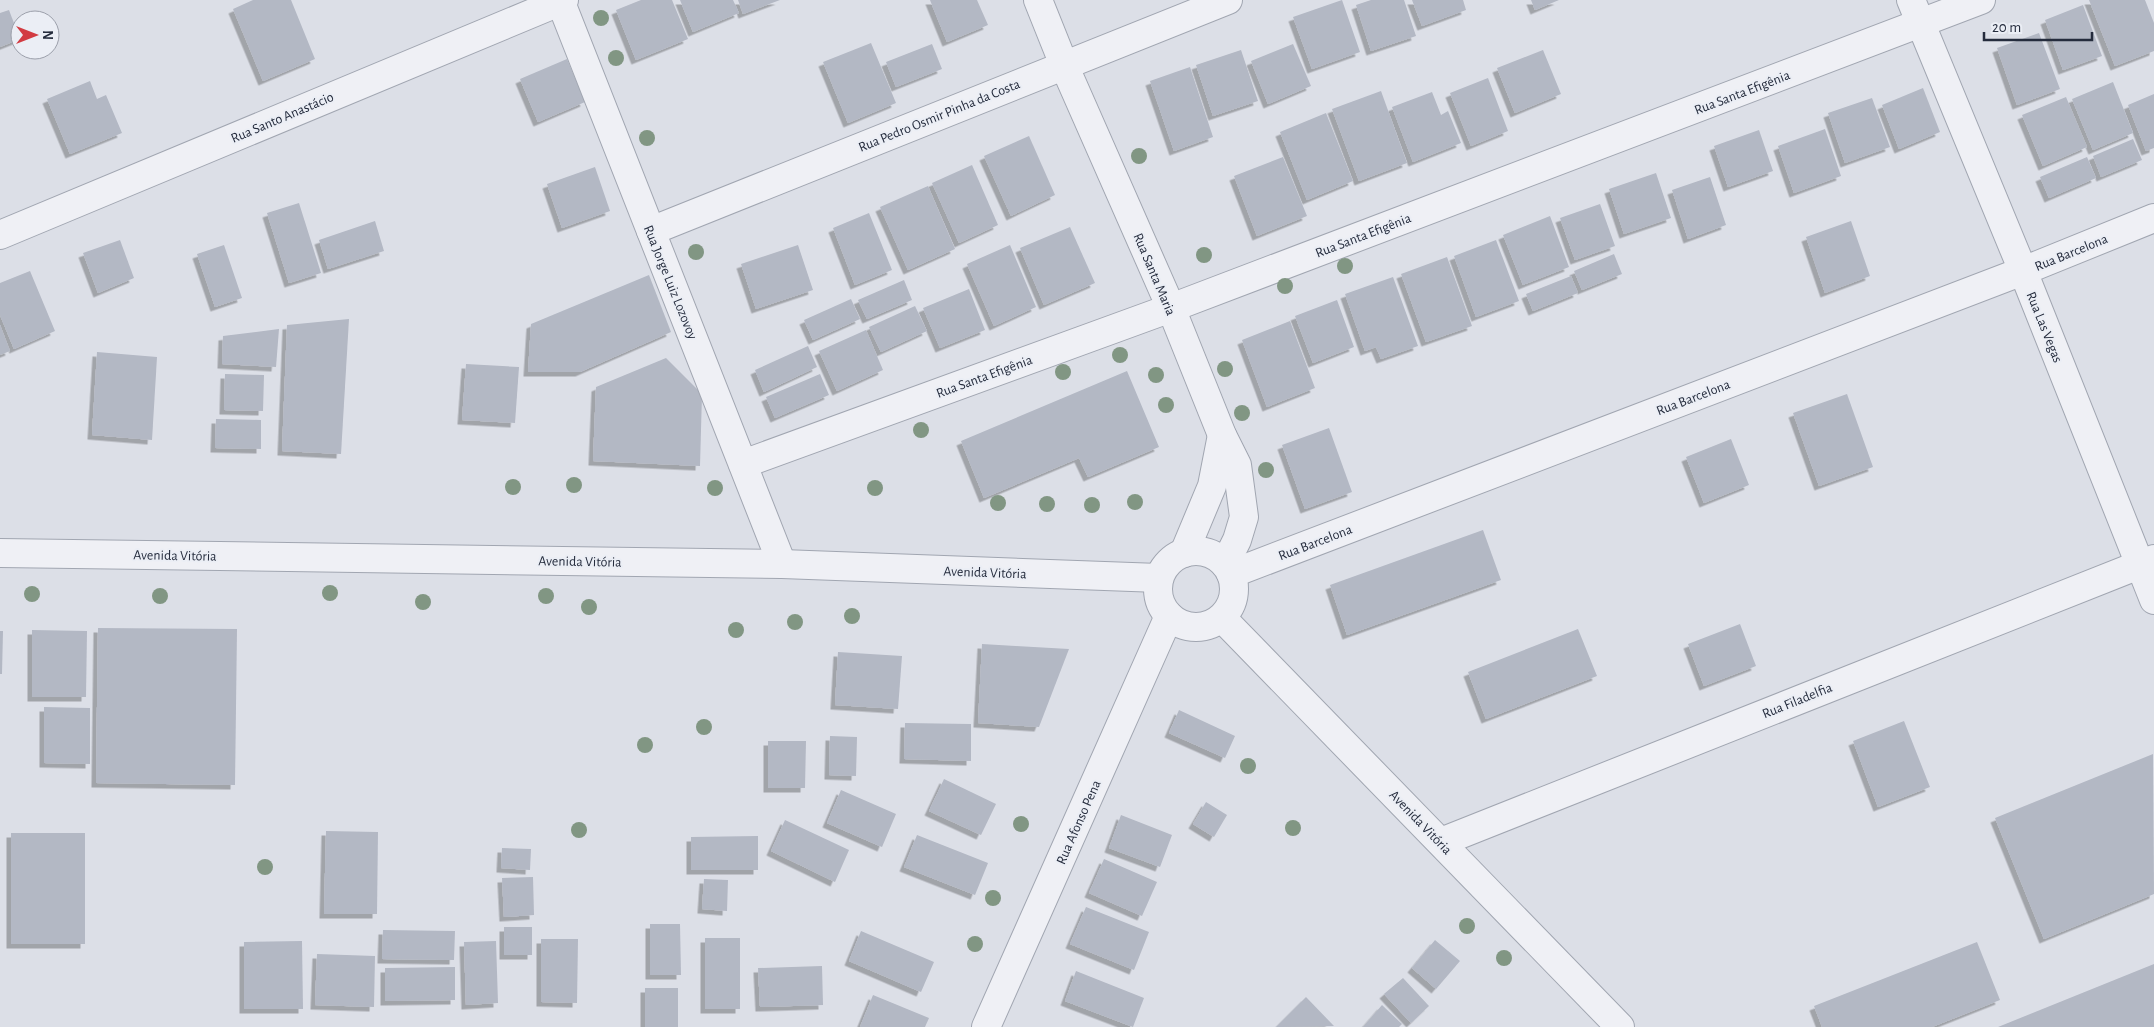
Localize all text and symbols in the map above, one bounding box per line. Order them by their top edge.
north arrow [10,10,60,60]
scale bar [1984,10,2092,42]
text: 20 m [1992,20,2021,35]
text: N [40,30,54,40]
street label: Rua Santa Efigênia [1693,68,1793,118]
street label: Rua Pedro Osmir Pinha da Costa [857,77,1023,155]
street label: Rua Santo Anastácio [229,90,336,146]
street label: Rua Santa Efigênia [1314,211,1414,261]
street label: Rua Jorge Luiz Lozovoy [641,223,699,341]
street label: Rua Santa Maria [1130,231,1178,318]
street label: Rua Barcelona [2033,232,2110,274]
street label: Rua Las Vegas [2024,290,2065,365]
street label: Rua Santa Efigênia [934,353,1035,401]
street label: Rua Barcelona [1655,377,1733,418]
street label: Rua Barcelona [1277,522,1355,563]
street label: Avenida Vitória [133,548,217,564]
street label: Avenida Vitória [538,554,622,570]
street label: Avenida Vitória [943,565,1027,581]
street label: Rua Filadelfia [1760,680,1835,721]
street label: Rua Afonso Pena [1054,778,1104,867]
street label: Avenida Vitória [1386,788,1455,858]

